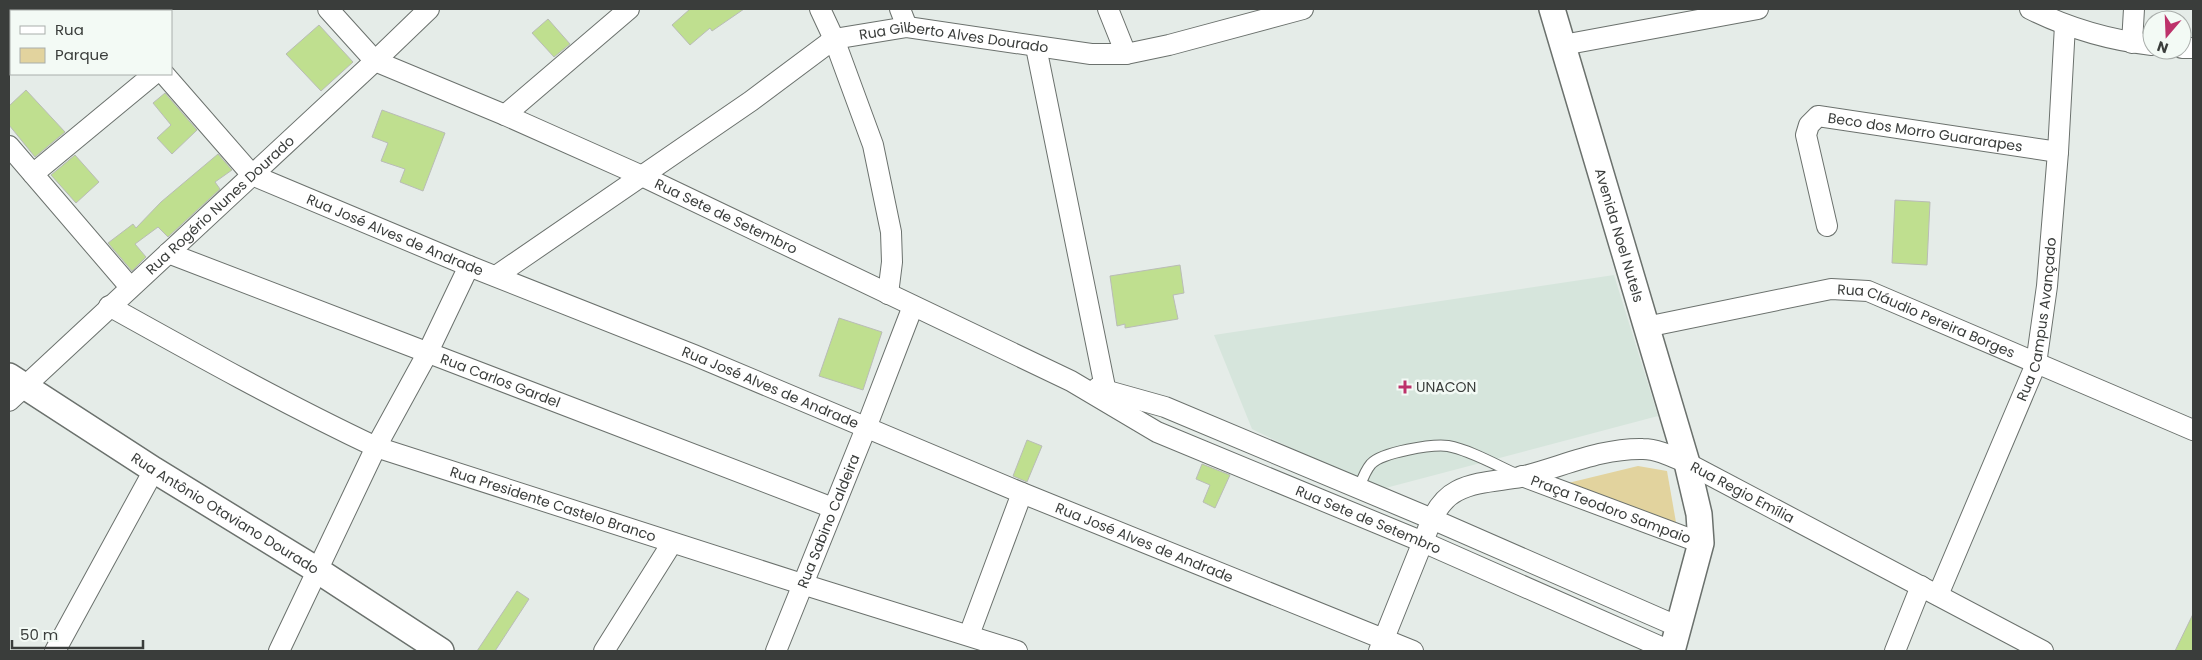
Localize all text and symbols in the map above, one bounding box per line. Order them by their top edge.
legend [10,10,172,75]
north arrow [2142,10,2192,60]
street label: Rua Gilberto Alves Dourado [858,17,1050,58]
text: Rua [55,19,84,40]
text: N [2155,36,2171,58]
text: Parque [55,44,108,65]
street label: Beco dos Morro Guararapes [1827,108,2024,157]
street label: Rua Rogério Nunes Dourado [141,131,299,279]
street label: Avenida Noel Nutels [1590,166,1649,305]
street label: Rua Sete de Setembro [651,174,801,259]
street label: Rua José Alves de Andrade [304,189,487,281]
street label: Rua Campus Avançado [2011,236,2061,404]
street label: Rua Cláudio Pereira Borges [1837,279,2018,363]
street label: Rua José Alves de Andrade [679,341,862,433]
street label: Rua Carlos Gardel [438,348,563,413]
place label: UNACON [1416,377,1476,397]
marker: UNACON [1398,380,1412,394]
street label: Rua Antônio Otaviano Dourado [127,448,323,579]
street label: Rua Sabino Caldeira [792,451,864,591]
street label: Rua Regio Emília [1687,457,1798,528]
street label: Rua Presidente Castelo Branco [447,461,659,546]
street label: Praça Teodoro Sampaio [1528,470,1694,548]
street label: Rua Sete de Setembro [1293,480,1444,559]
street label: Rua José Alves de Andrade [1052,498,1236,587]
scale bar [12,618,144,650]
text: 50 m [20,624,58,645]

